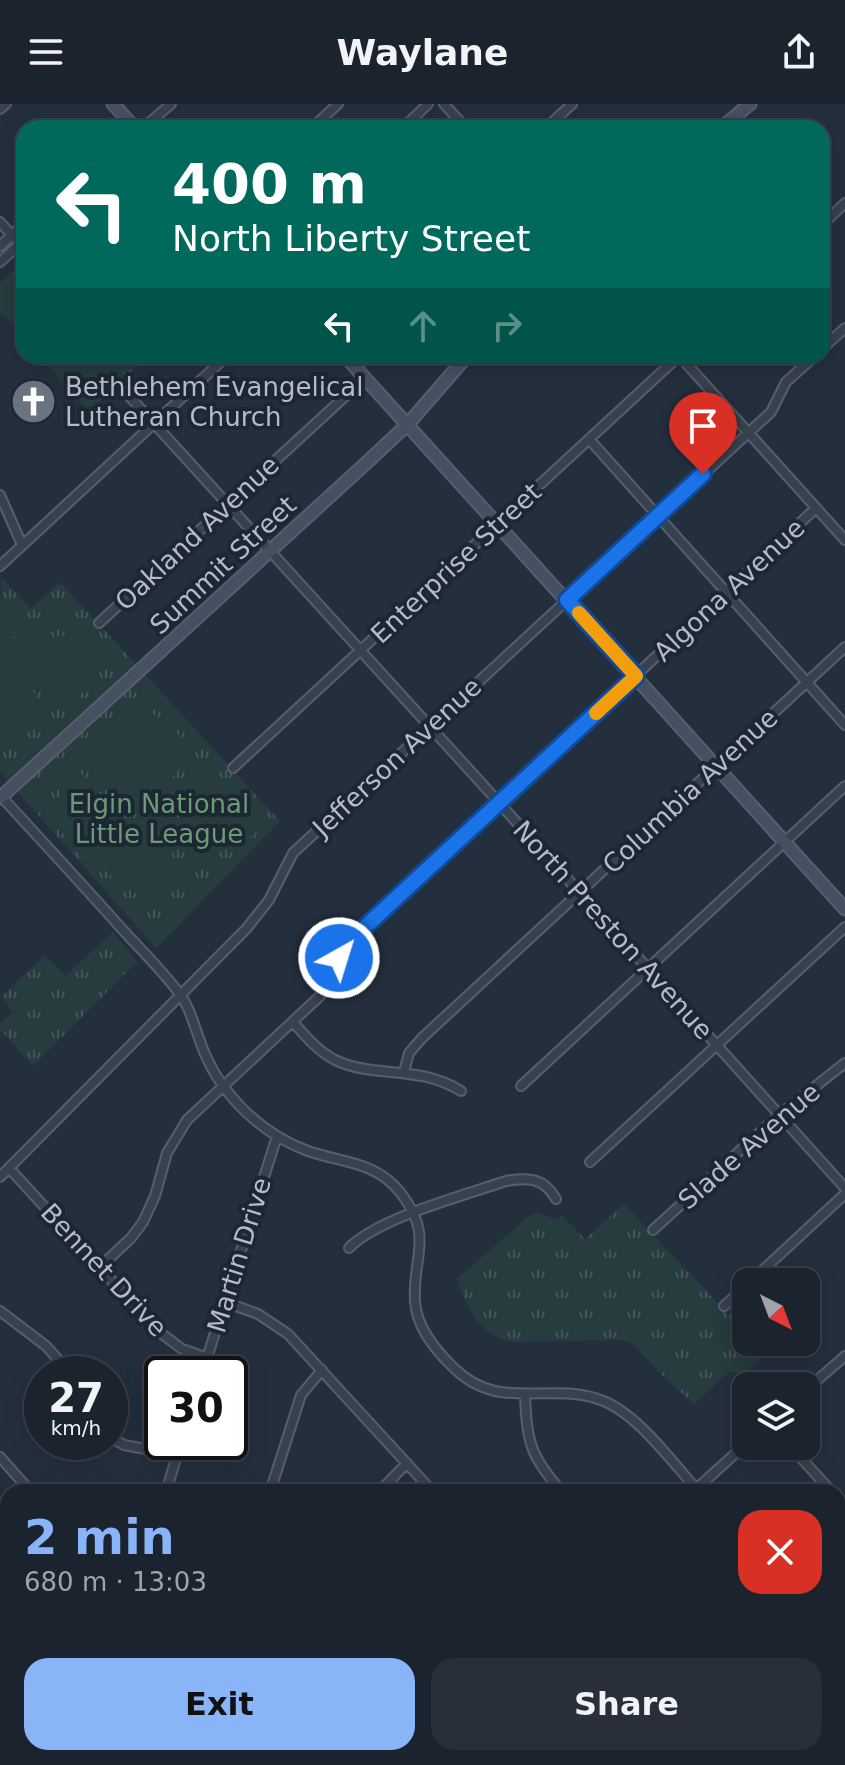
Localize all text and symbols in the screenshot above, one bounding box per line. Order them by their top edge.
icon: menu [24,30,68,74]
icon: share [777,30,821,74]
text: Waylane [337,32,508,73]
text: 400 m [172,151,367,216]
icon: left [40,152,144,256]
text: North Liberty Street [172,218,530,259]
icon: left [317,304,361,348]
icon: ahead [401,304,445,348]
icon: right [485,304,529,348]
place label: Bethlehem Evangelical Lutheran Church [65,372,363,432]
church icon: Bethlehem Evangelical Lutheran Church [10,378,58,426]
pin [669,392,737,474]
icon: arrive [681,404,725,448]
street label: Oakland Avenue [109,450,285,616]
street label: Enterprise Street [365,477,547,649]
street label: Summit Street [144,490,302,640]
street label: Algona Avenue [648,513,810,667]
street label: Jefferson Avenue [305,671,487,844]
street label: Columbia Avenue [597,702,783,880]
park label: Elgin National Little League [69,789,249,849]
street label: North Preston Avenue [507,815,719,1045]
position arrow [297,916,381,1000]
street label: Slade Avenue [672,1077,826,1215]
street label: Martin Drive [201,1174,277,1336]
street label: Bennet Drive [35,1197,173,1343]
north arrow [732,1268,820,1356]
map controls [732,1268,820,1460]
speed limit sign: 30 [144,1356,248,1460]
button: layers [732,1372,820,1460]
text: 27 [48,1375,104,1421]
text: km/h [51,1416,101,1440]
text: 2 min [24,1509,175,1565]
button: close [738,1510,822,1594]
text: 680 m · 13:03 [24,1567,207,1597]
button: Exit [24,1658,415,1750]
button: Share [431,1658,822,1750]

